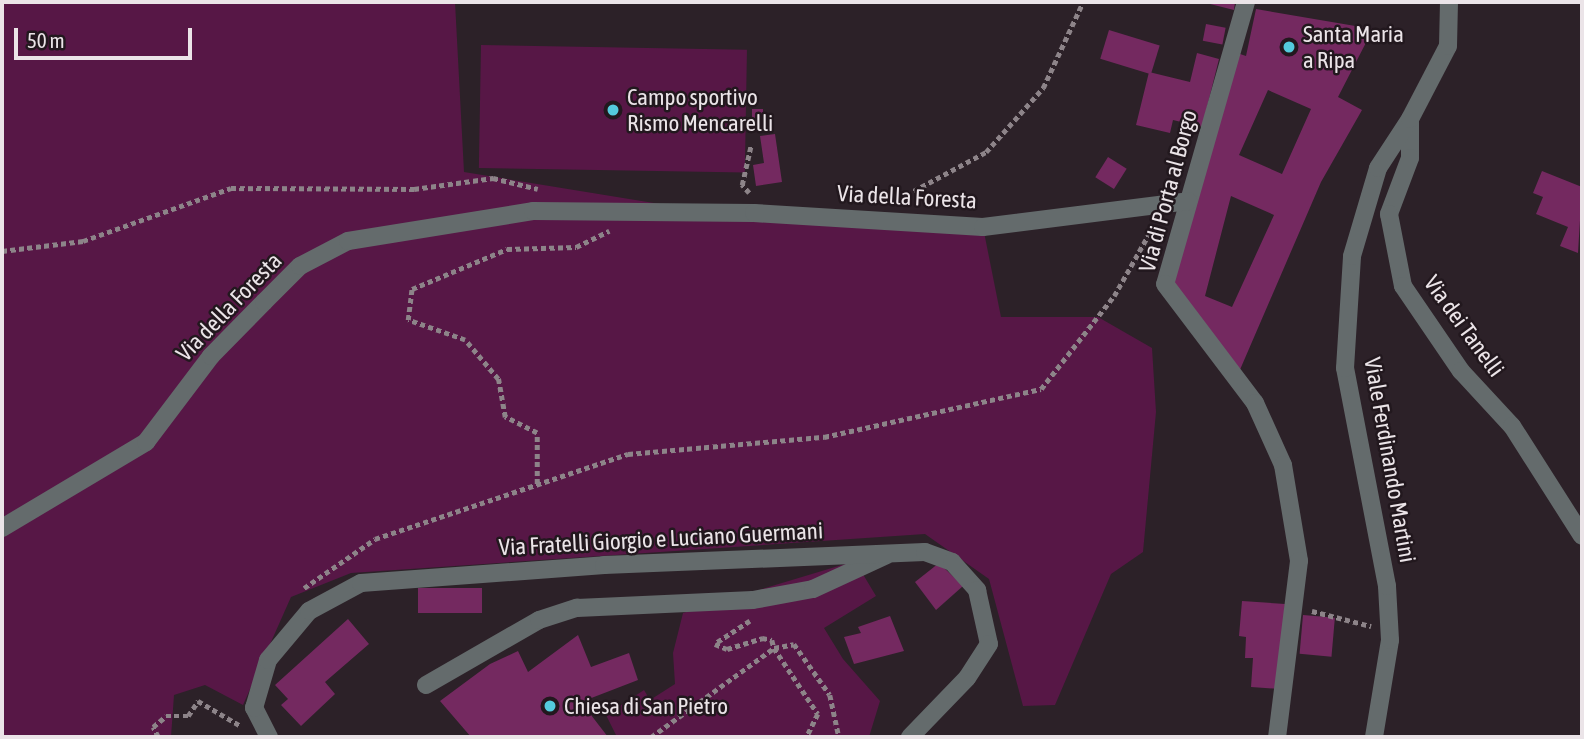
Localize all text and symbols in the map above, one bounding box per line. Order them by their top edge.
scale bar [18,14,196,58]
place label: Santa Maria a Ripa [1303,20,1404,74]
text: 50 m [27,28,65,52]
marker: Santa Maria a Ripa [1281,39,1297,55]
place label: Campo sportivo Rismo Mencarelli [627,83,773,137]
marker: Campo sportivo Rismo Mencarelli [605,102,621,118]
street label: Via di Porta al Borgo [1133,107,1203,275]
street label: Via della Foresta [836,180,978,214]
street label: Via della Foresta [170,247,288,367]
street label: Via dei Tanelli [1418,270,1510,382]
street label: Viale Ferdinando Martini [1358,355,1422,565]
street label: Via Fratelli Giorgio e Luciano Guermani [498,517,824,561]
place label: Chiesa di San Pietro [564,692,728,720]
marker: Chiesa di San Pietro [542,698,558,714]

